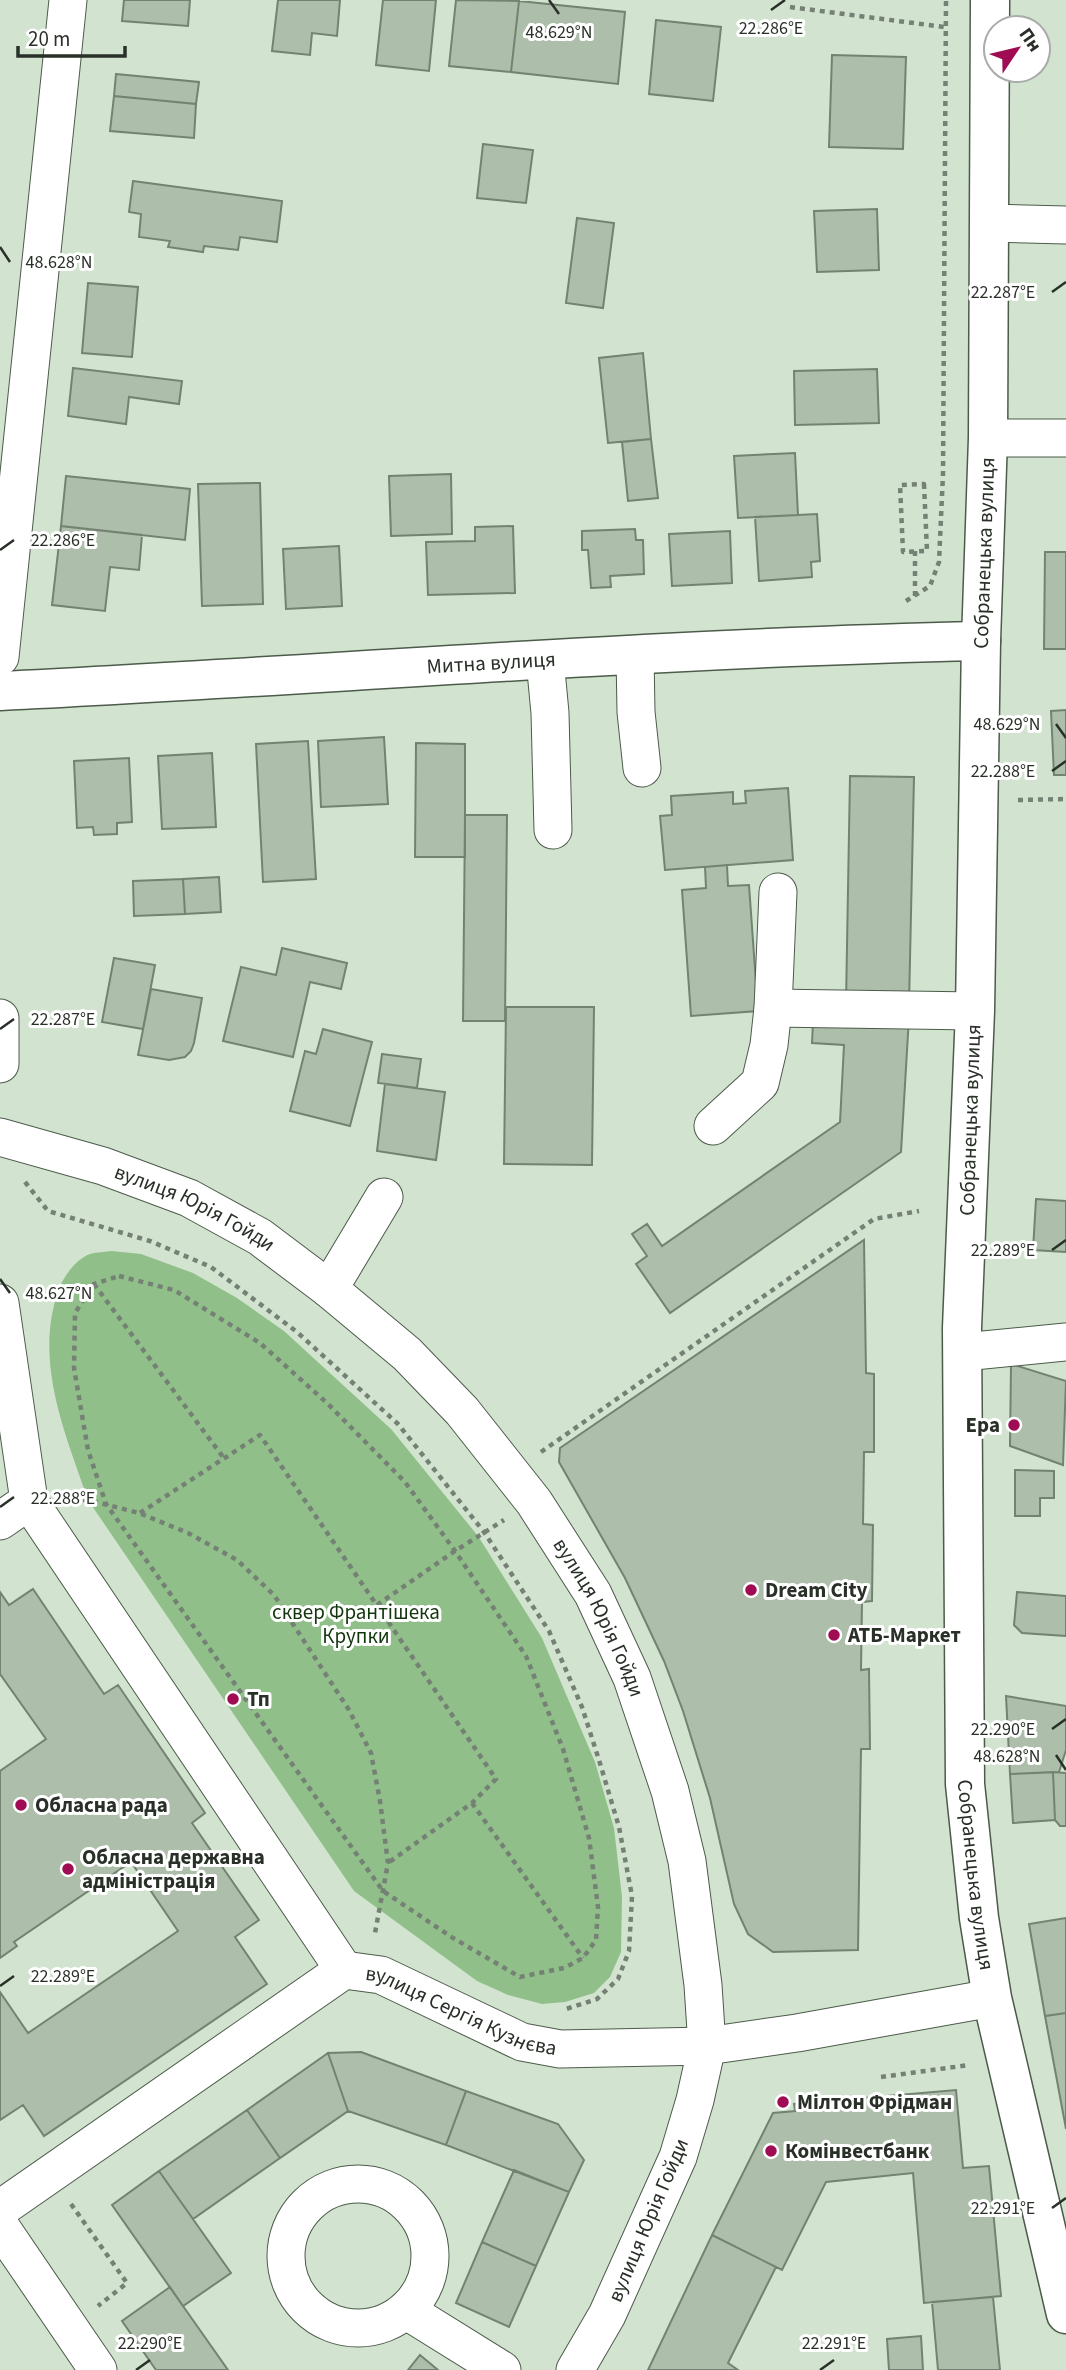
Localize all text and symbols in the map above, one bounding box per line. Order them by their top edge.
scale bar [18,14,124,58]
north arrow [982,14,1052,84]
text: 22.286°E [739,16,803,41]
text: 48.629°N [526,20,592,45]
text: Пн [1012,23,1048,58]
text: 20 m [28,24,70,54]
text: 48.628°N [26,250,92,275]
text: 22.287°E [971,280,1035,305]
street label: Собранецька вулиця [966,457,1002,649]
text: 22.286°E [31,528,95,553]
street label: Митна вулиця [426,644,557,681]
text: 48.629°N [974,712,1040,737]
text: 22.288°E [971,759,1035,784]
text: 22.287°E [31,1007,95,1032]
street label: Собранецька вулиця [952,1024,988,1216]
street label: вулиця Юрія Гойди [110,1157,282,1259]
text: 22.289°E [971,1238,1035,1263]
text: 48.627°N [26,1281,92,1306]
place label: Ера [966,1410,1000,1440]
marker: Ера [1006,1417,1022,1433]
text: 22.288°E [31,1486,95,1511]
street label: вулиця Юрія Гойди [546,1532,652,1701]
place label: Dream City [765,1575,867,1605]
marker: Dream City [743,1582,759,1598]
park label: сквер Франтішека Крупки [272,1597,440,1651]
place label: АТБ-Маркет [847,1620,961,1650]
marker: АТБ-Маркет [826,1627,842,1643]
place label: Тп [247,1684,270,1714]
marker: Тп [225,1691,241,1707]
text: 22.290°E [971,1717,1035,1742]
text: 48.628°N [974,1744,1040,1769]
street label: Собранецька вулиця [950,1778,1002,1972]
place label: Обласна рада [35,1790,168,1820]
marker: Обласна рада [13,1797,29,1813]
place label: Обласна державна адміністрація [82,1842,265,1896]
marker: Обласна державна адміністрація [60,1861,76,1877]
street label: вулиця Сергія Кузнєва [364,1958,559,2063]
text: 22.289°E [31,1964,95,1989]
place label: Мілтон Фрідман [797,2087,952,2117]
marker: Мілтон Фрідман [775,2094,791,2110]
street label: вулиця Юрія Гойди [600,2133,696,2307]
place label: Комінвестбанк [785,2136,930,2166]
marker: Комінвестбанк [763,2143,779,2159]
text: 22.291°E [971,2196,1035,2221]
text: 22.290°E [118,2331,182,2356]
text: 22.291°E [802,2331,866,2356]

